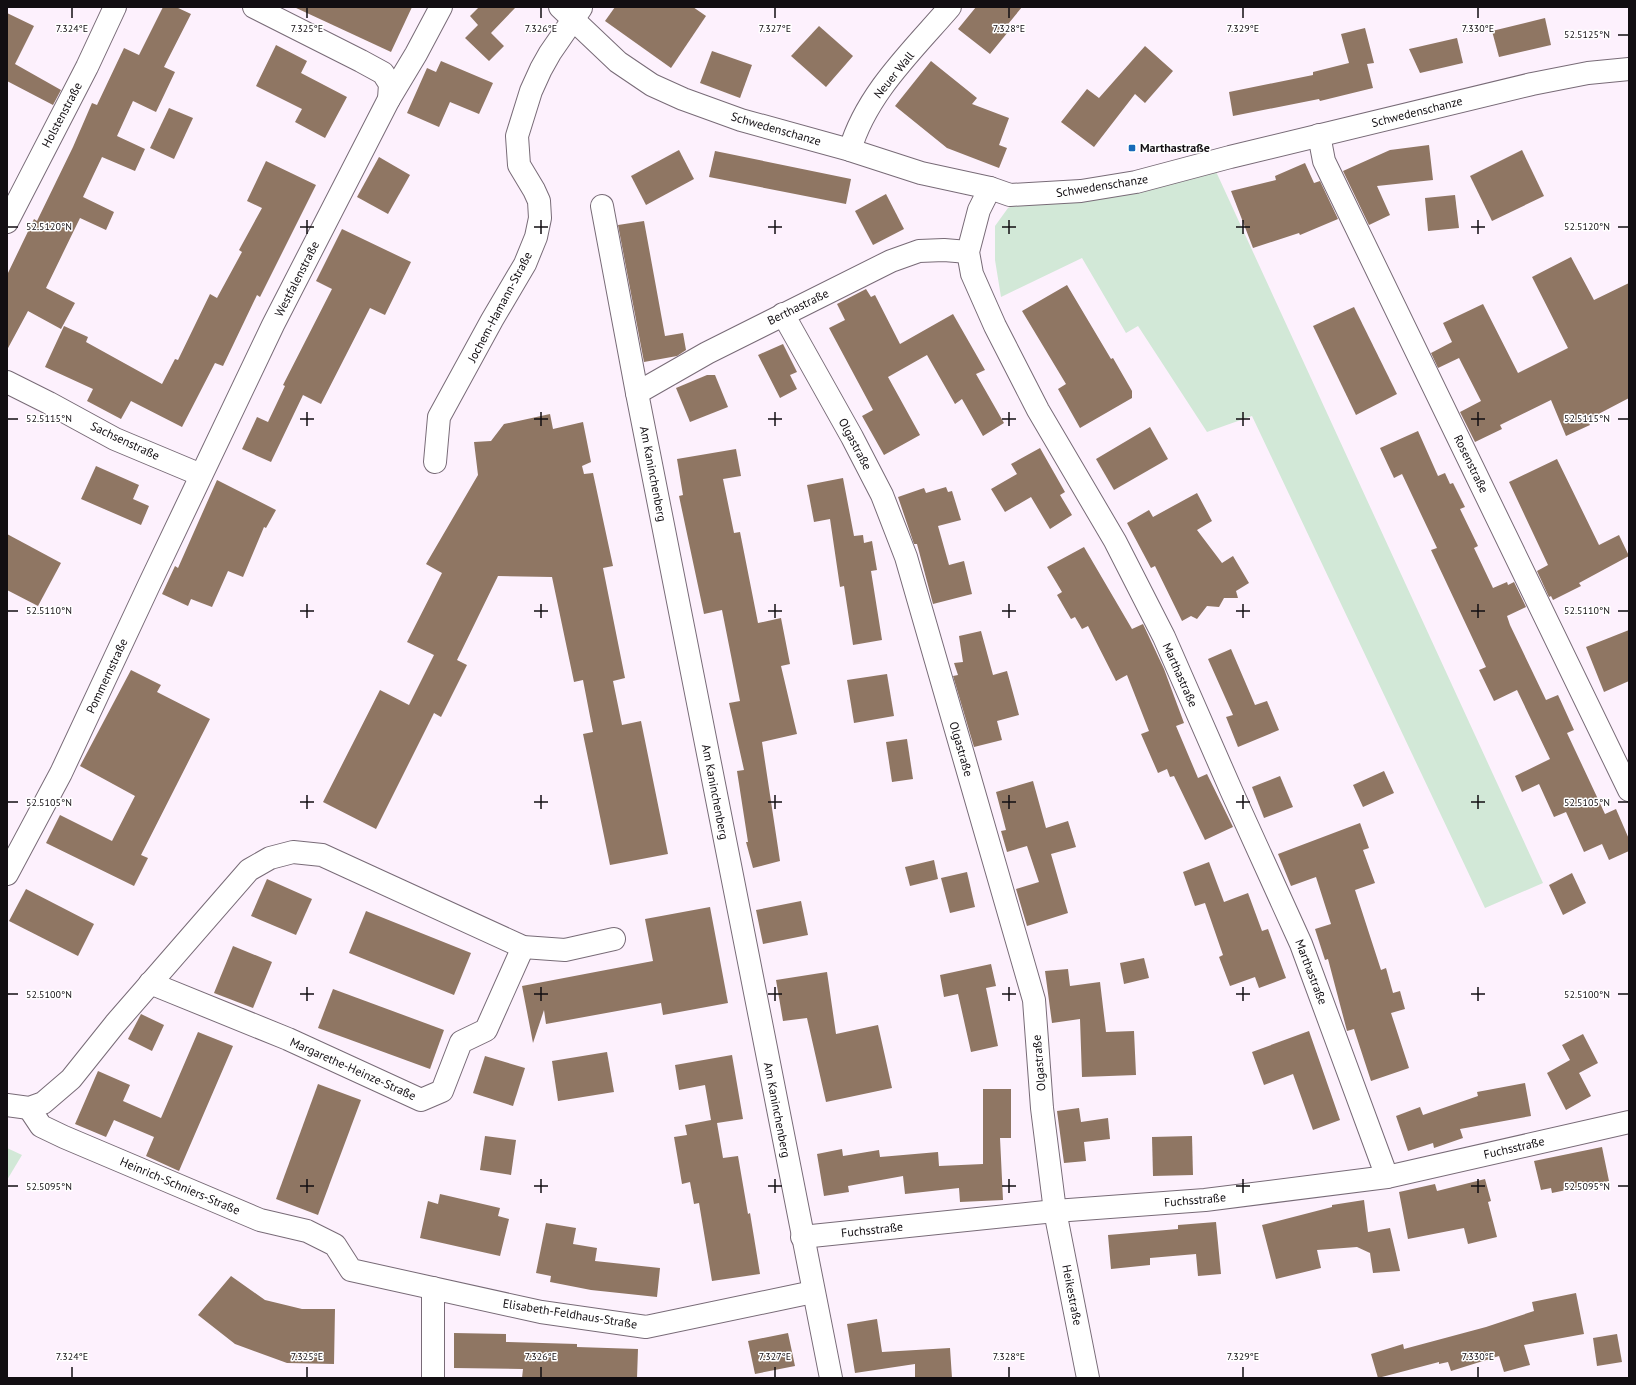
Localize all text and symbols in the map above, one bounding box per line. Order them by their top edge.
text: 7.324°E [56,22,88,35]
text: 7.325°E [291,22,323,35]
text: 7.326°E [525,22,557,35]
text: 7.327°E [759,22,791,35]
text: 7.328°E [993,22,1025,35]
text: 7.329°E [1227,22,1259,35]
text: 7.330°E [1462,22,1494,35]
text: 52.5125°N [1564,28,1610,41]
street label: Neuer Wall [870,48,917,101]
street label: Holstenstraße [38,79,85,150]
street label: Schwedenschanze [1370,93,1464,130]
street label: Schwedenschanze [729,108,823,149]
place label: Marthastraße [1140,140,1210,155]
marker: Marthastraße [1127,143,1137,153]
street label: Schwedenschanze [1055,171,1149,200]
text: 52.5120°N [26,220,72,233]
text: 52.5120°N [1564,220,1610,233]
street label: Westfalenstraße [271,238,322,319]
street label: Jochem-Hamann-Straße [464,249,535,365]
street label: Berthastraße [765,285,831,328]
text: 52.5115°N [26,412,72,425]
text: 52.5115°N [1564,412,1610,425]
street label: Olgastraße [836,415,875,472]
street label: Sachsenstraße [88,418,162,463]
street label: Am Kaninchenberg [637,425,670,523]
street label: Rosenstraße [1451,432,1492,495]
text: 52.5110°N [26,604,72,617]
text: 52.5110°N [1564,604,1610,617]
street label: Pommernstraße [83,636,131,716]
street label: Marthastraße [1160,640,1201,709]
street label: Olgastraße [946,720,976,778]
street label: Am Kaninchenberg [699,743,732,841]
text: 52.5105°N [26,796,72,809]
text: 52.5105°N [1564,796,1610,809]
street label: Marthastraße [1292,937,1331,1007]
text: 52.5100°N [26,988,72,1001]
text: 52.5100°N [1564,988,1610,1001]
street label: Margarethe-Heinze-Straße [288,1034,419,1103]
street label: Olgastraße [1029,1034,1048,1092]
street label: Am Kaninchenberg [761,1061,794,1159]
street label: Fuchsstraße [1482,1133,1546,1162]
street label: Heinrich-Schniers-Straße [118,1153,242,1218]
text: 52.5095°N [26,1180,72,1193]
text: 52.5095°N [1564,1180,1610,1193]
street label: Fuchsstraße [1163,1189,1227,1210]
street label: Fuchsstraße [840,1219,904,1240]
street label: Heikestraße [1059,1263,1086,1326]
street label: Elisabeth-Feldhaus-Straße [502,1295,638,1332]
text: 7.324°E [56,1350,88,1363]
text: 7.325°E [291,1350,323,1363]
text: 7.326°E [525,1350,557,1363]
text: 7.327°E [759,1350,791,1363]
text: 7.328°E [993,1350,1025,1363]
text: 7.329°E [1227,1350,1259,1363]
text: 7.330°E [1462,1350,1494,1363]

